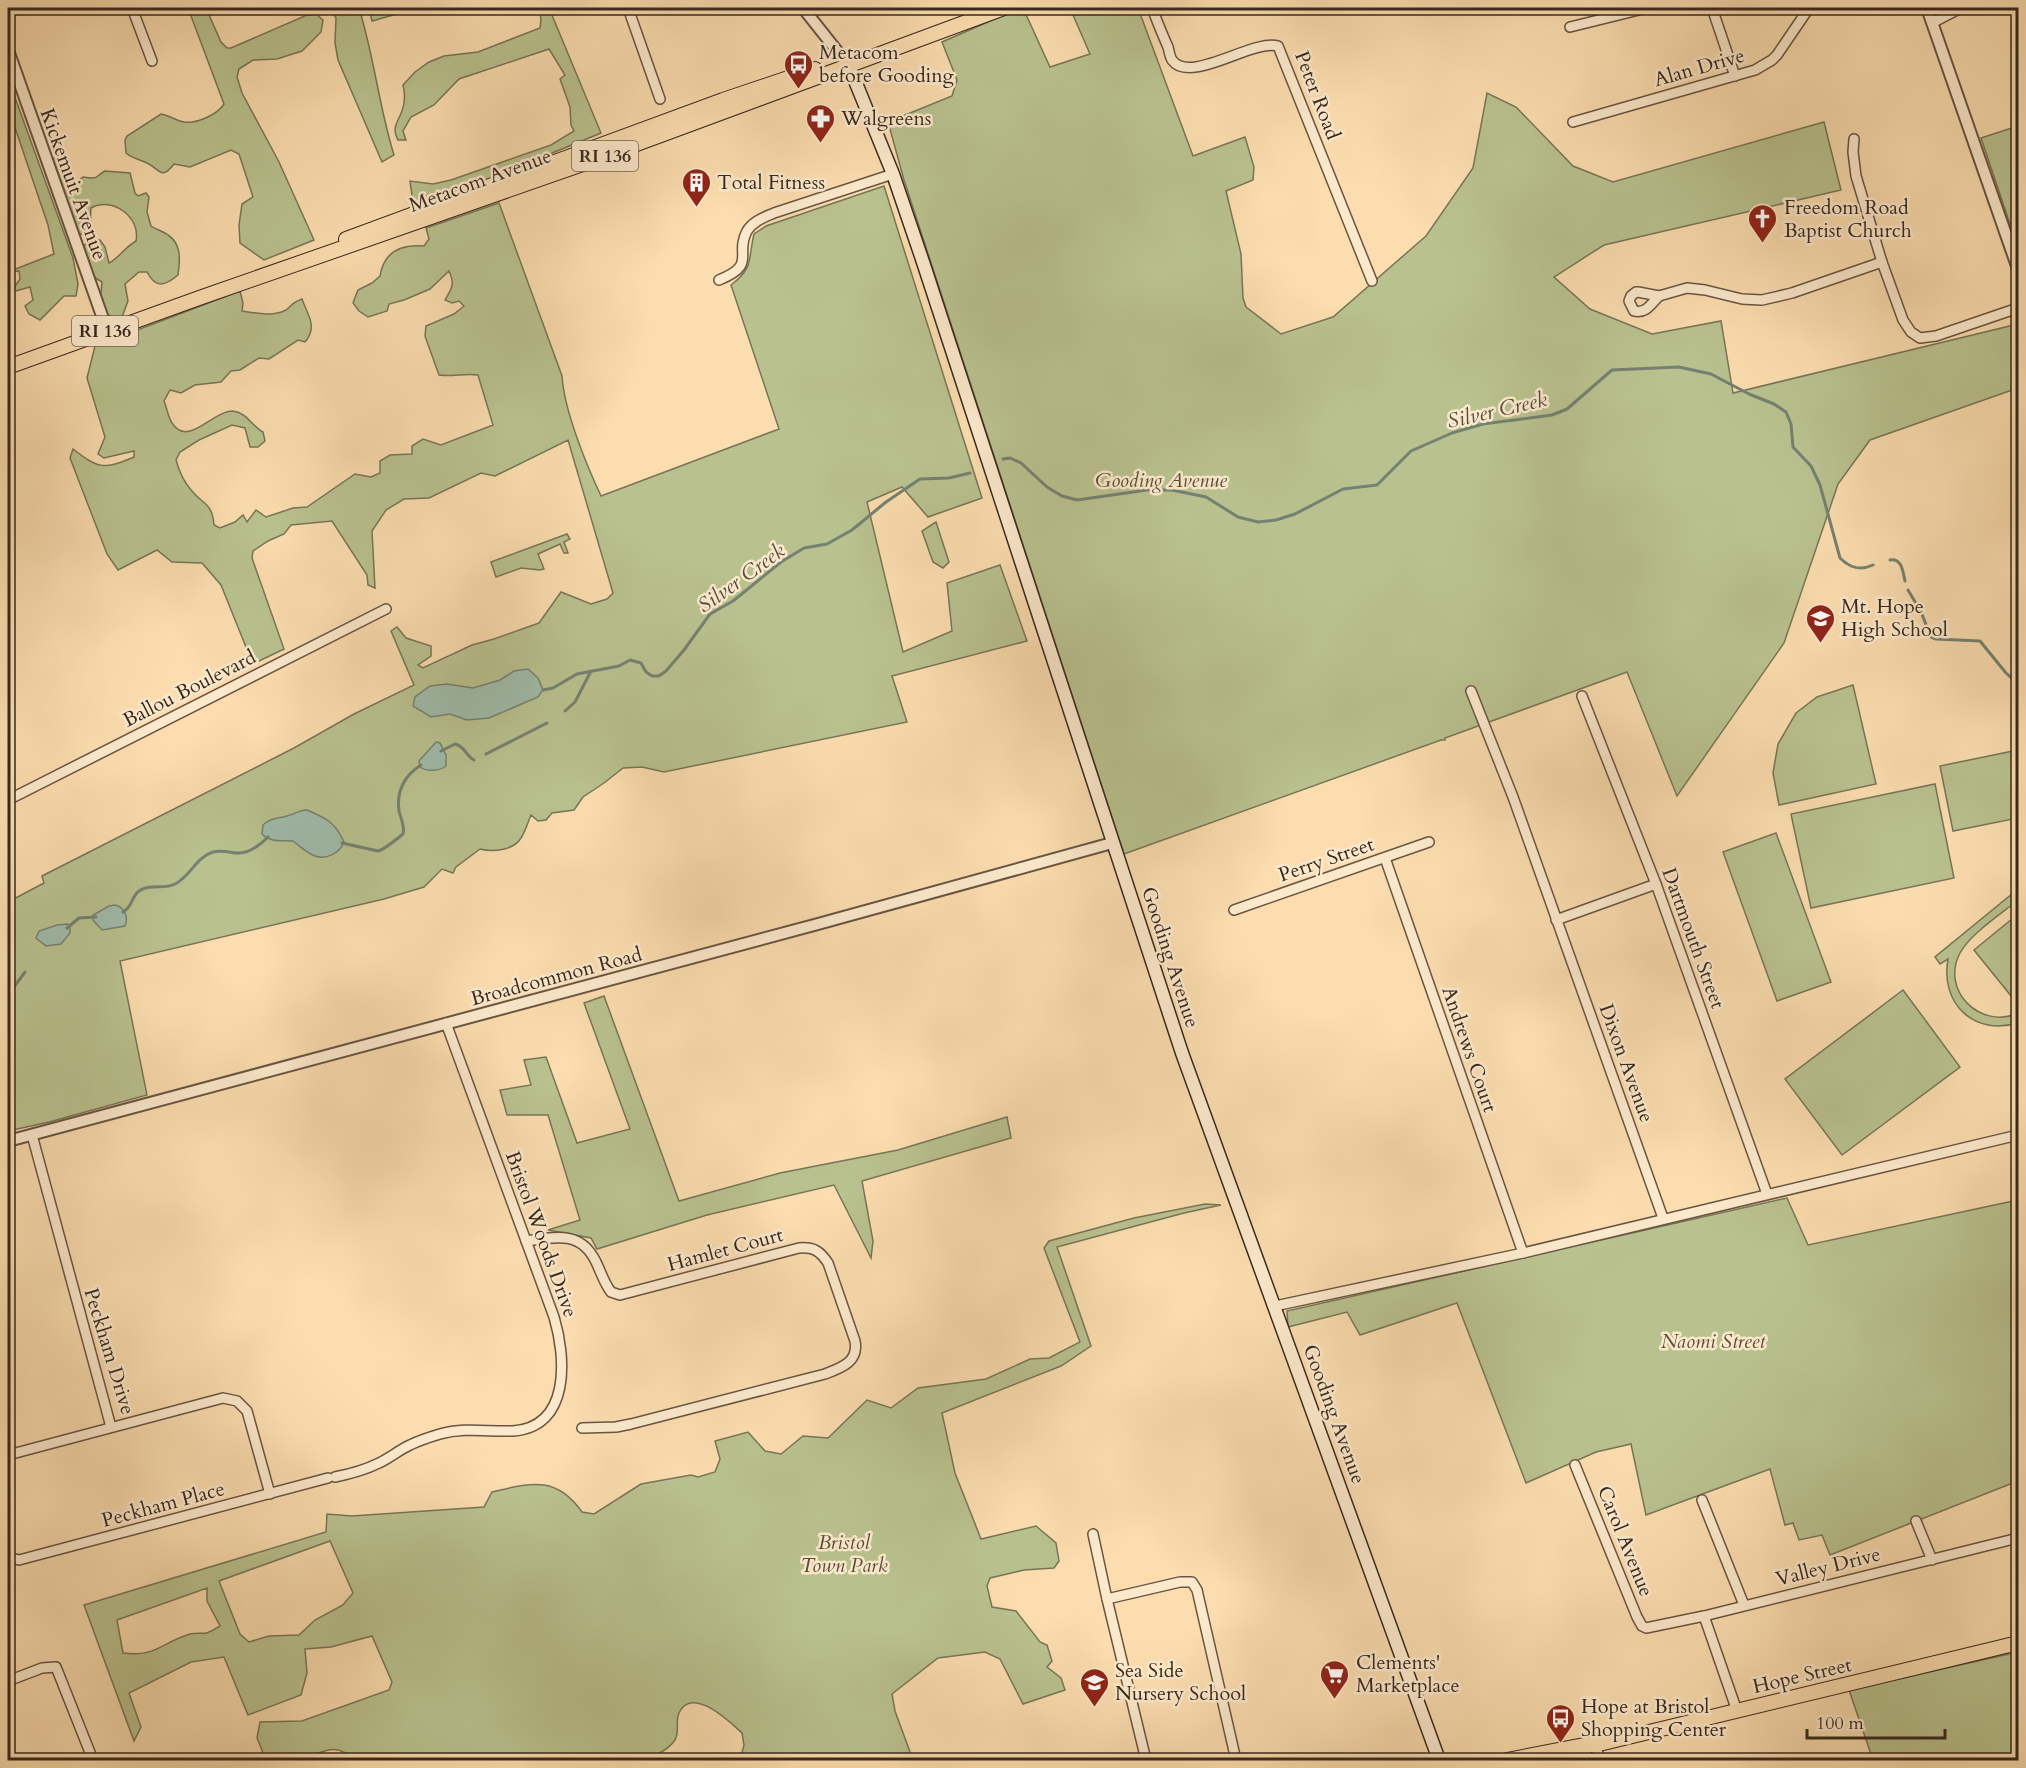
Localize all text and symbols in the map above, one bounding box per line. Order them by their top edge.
place label: Metacom before Gooding [819,39,955,89]
street label: Alan Drive [1651,42,1748,93]
street label: Peter Road [1288,47,1347,144]
bus stop icon: Metacom before Gooding [782,48,814,90]
pharmacy icon: Walgreens [804,102,836,144]
street label: Kickemuit Avenue [34,105,113,264]
place label: Walgreens [840,105,932,132]
road number: RI 136 [572,141,638,171]
street label: Metacom Avenue [405,142,555,219]
building icon: Total Fitness [680,166,712,208]
place label: Total Fitness [717,169,825,196]
place label: Freedom Road Baptist Church [1784,194,1912,244]
church icon: Freedom Road Baptist Church [1747,202,1779,244]
road number: RI 136 [72,316,138,346]
water label: Silver Creek [1444,385,1551,436]
park label: Gooding Avenue [1095,467,1227,494]
water label: Silver Creek [692,536,791,620]
place label: Mt. Hope High School [1841,593,1948,643]
school or university icon: Mt. Hope High School [1804,602,1836,644]
street label: Ballou Boulevard [118,643,261,734]
street label: Perry Street [1275,830,1378,888]
street label: Dartmouth Street [1656,864,1732,1013]
street label: Gooding Avenue [1135,883,1206,1031]
street label: Broadcommon Road [468,941,645,1012]
street label: Andrews Court [1435,983,1504,1116]
street label: Dixon Avenue [1593,1000,1660,1126]
street label: Bristol Woods Drive [499,1147,584,1321]
street label: Hamlet Court [664,1221,787,1278]
street label: Peckham Drive [77,1285,142,1418]
park label: Naomi Street [1661,1328,1766,1355]
street label: Gooding Avenue [1297,1341,1372,1488]
street label: Peckham Place [99,1475,228,1534]
street label: Carol Avenue [1591,1482,1660,1601]
park label: Bristol Town Park [800,1529,888,1579]
street label: Valley Drive [1773,1540,1883,1593]
place label: Clements' Marketplace [1356,1649,1459,1699]
street label: Hope Street [1750,1651,1855,1700]
place label: Sea Side Nursery School [1115,1657,1246,1707]
supermarket icon: Clements' Marketplace [1319,1658,1351,1700]
school or university icon: Sea Side Nursery School [1078,1666,1110,1708]
place label: Hope at Bristol Shopping Center [1581,1693,1727,1743]
bus stop icon: Hope at Bristol Shopping Center [1544,1702,1576,1744]
scale bar [1807,1702,1945,1740]
text: 100 m [1816,1711,1864,1736]

